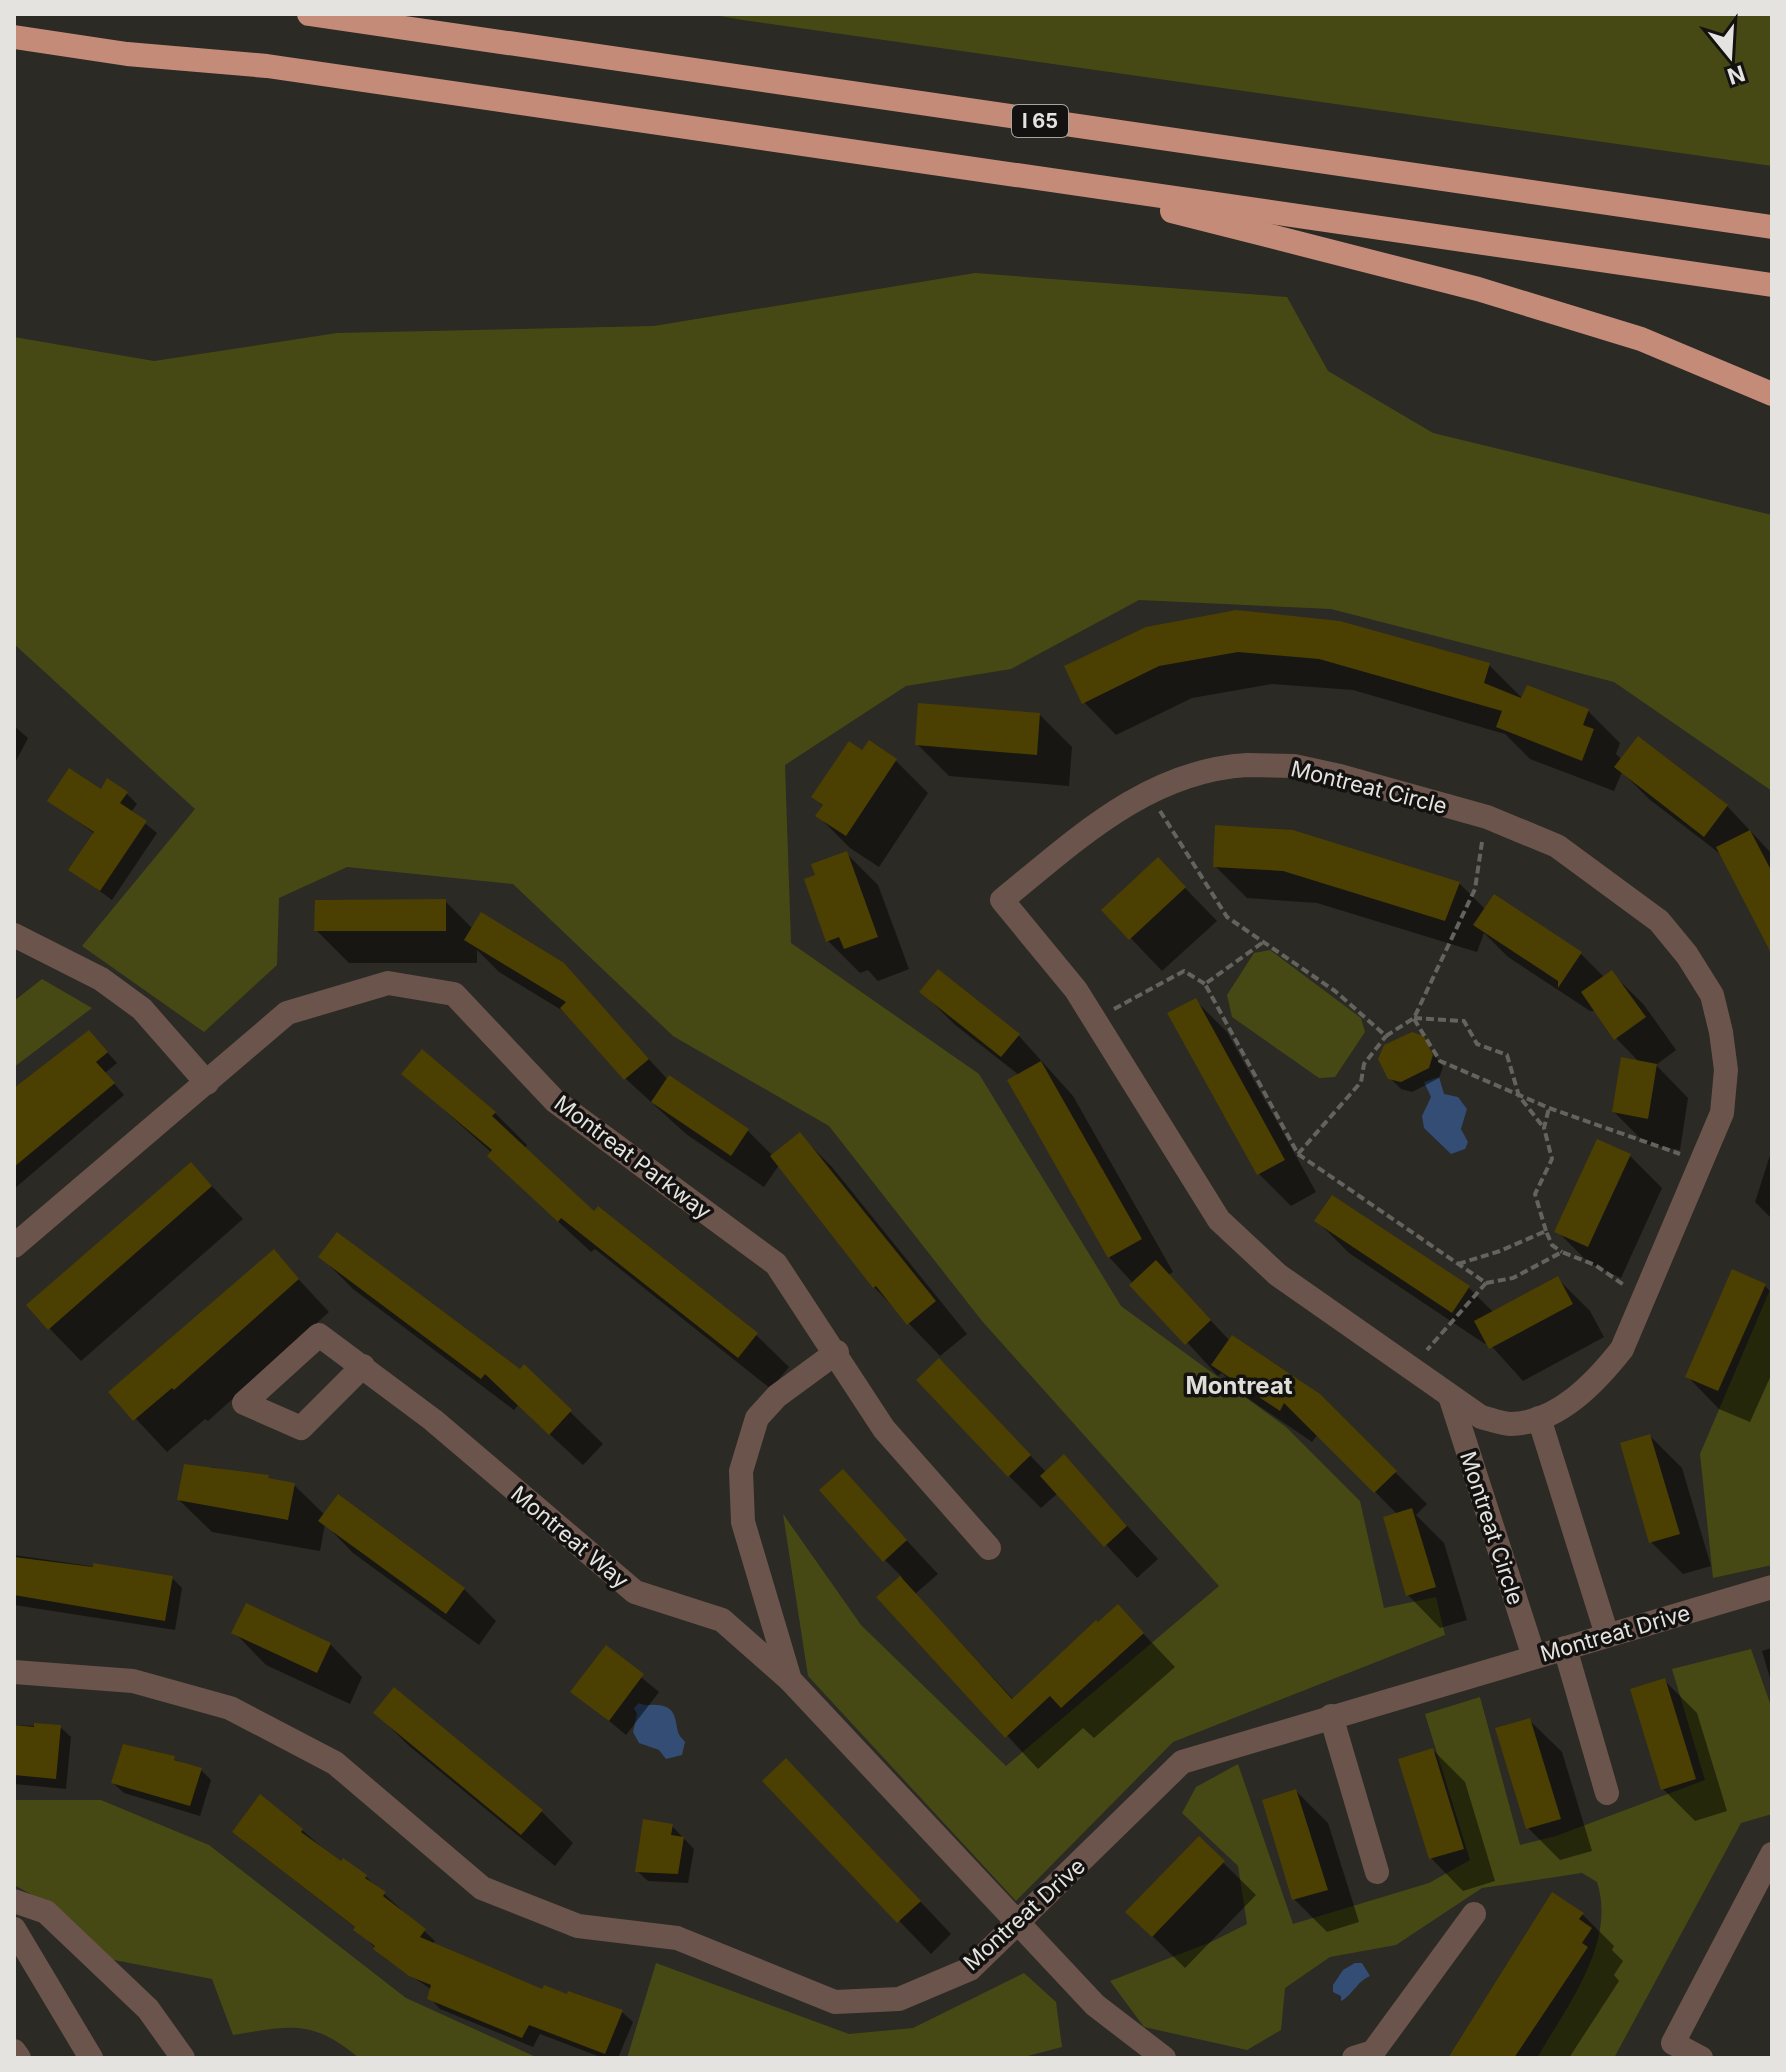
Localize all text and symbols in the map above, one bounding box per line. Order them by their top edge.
north arrow [1690,16,1770,96]
text: N [1724,60,1748,90]
road number: I 65 [1012,105,1068,137]
street label: Montreat Circle [1288,755,1450,819]
street label: Montreat Parkway [550,1090,716,1224]
district label: Montreat [1185,1371,1293,1400]
street label: Montreat Circle [1455,1448,1529,1608]
street label: Montreat Way [506,1480,634,1594]
street label: Montreat Drive [1537,1599,1693,1667]
street label: Montreat Drive [958,1853,1090,1975]

